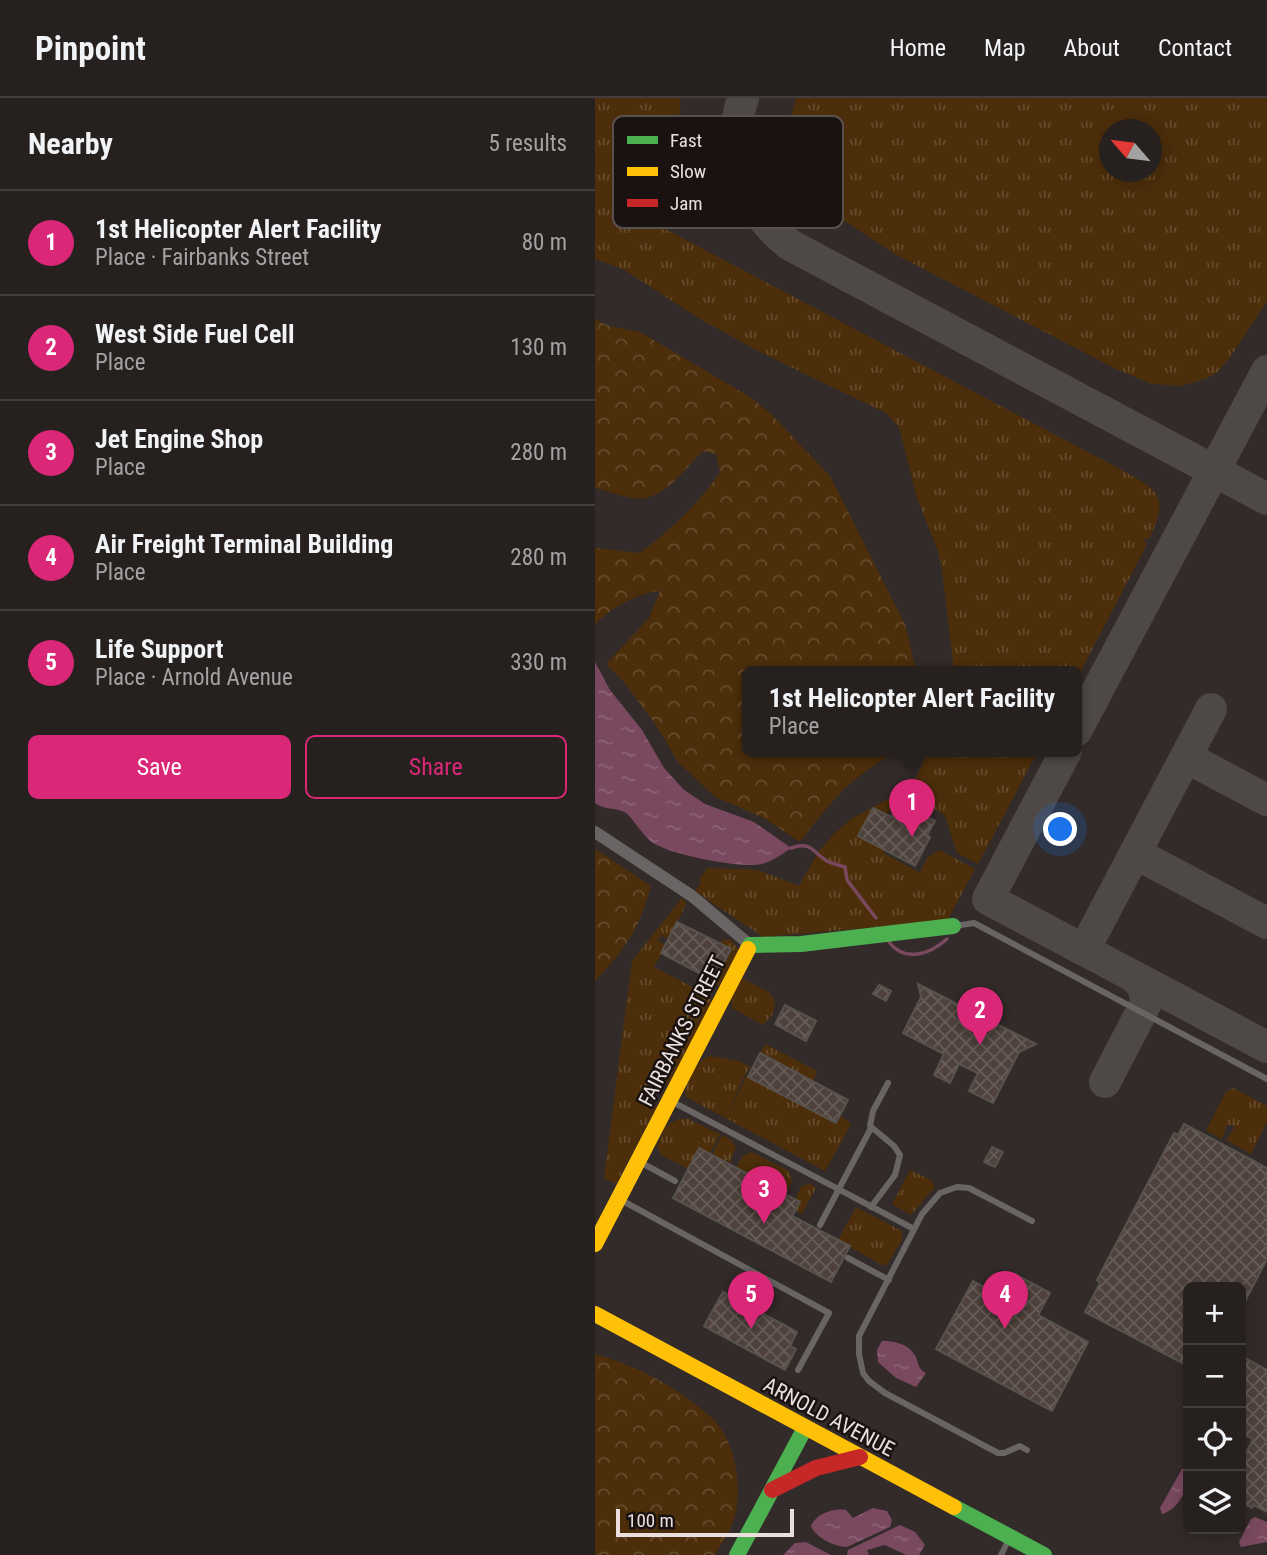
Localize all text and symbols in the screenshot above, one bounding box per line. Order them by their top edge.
text: Pinpoint [35,29,146,68]
text: Home [890,34,946,62]
text: Map [984,34,1026,62]
text: About [1064,34,1120,62]
text: Contact [1158,34,1232,62]
legend [613,116,843,228]
north arrow [1099,119,1162,182]
text: Nearby [28,126,113,161]
text: Fast [670,129,702,152]
text: 5 results [489,130,567,157]
text: Slow [670,160,706,183]
text: Jam [670,192,703,215]
text: 1st Helicopter Alert Facility [95,214,381,244]
text: 1 [45,229,57,256]
text: 80 m [522,229,567,256]
text: Place · Fairbanks Street [95,244,309,271]
text: West Side Fuel Cell [95,319,294,349]
text: 2 [45,334,57,361]
text: 130 m [510,334,567,361]
text: Place [95,349,145,376]
text: Jet Engine Shop [95,424,263,454]
text: 3 [45,439,57,466]
text: 280 m [510,439,567,466]
text: Place [95,454,145,481]
text: Air Freight Terminal Building [95,529,393,559]
text: 4 [45,544,57,571]
text: 280 m [510,544,567,571]
text: Place [95,559,145,586]
text: Life Support [95,634,223,664]
text: 5 [45,649,57,676]
text: 330 m [510,649,567,676]
text: Place · Arnold Avenue [95,664,293,691]
popup [742,666,1082,757]
text: 1st Helicopter Alert Facility [769,683,1055,713]
text: Place [769,713,819,740]
button: Save [28,735,291,799]
button: Share [305,735,567,799]
pin: 1 [889,779,935,837]
your location [1043,812,1077,846]
street label: FAIRBANKS STREET [634,952,730,1110]
pin: 2 [957,987,1003,1045]
pin: 3 [741,1166,787,1224]
pin: 5 [728,1271,774,1329]
pin: 4 [982,1271,1028,1329]
map controls [1183,1282,1246,1534]
button: + [1183,1282,1246,1345]
button: − [1183,1345,1246,1408]
street label: ARNOLD AVENUE [760,1373,898,1461]
button: locate [1183,1408,1246,1471]
button: layers [1183,1471,1246,1534]
scale bar [616,1506,795,1538]
text: 100 m [627,1509,674,1532]

